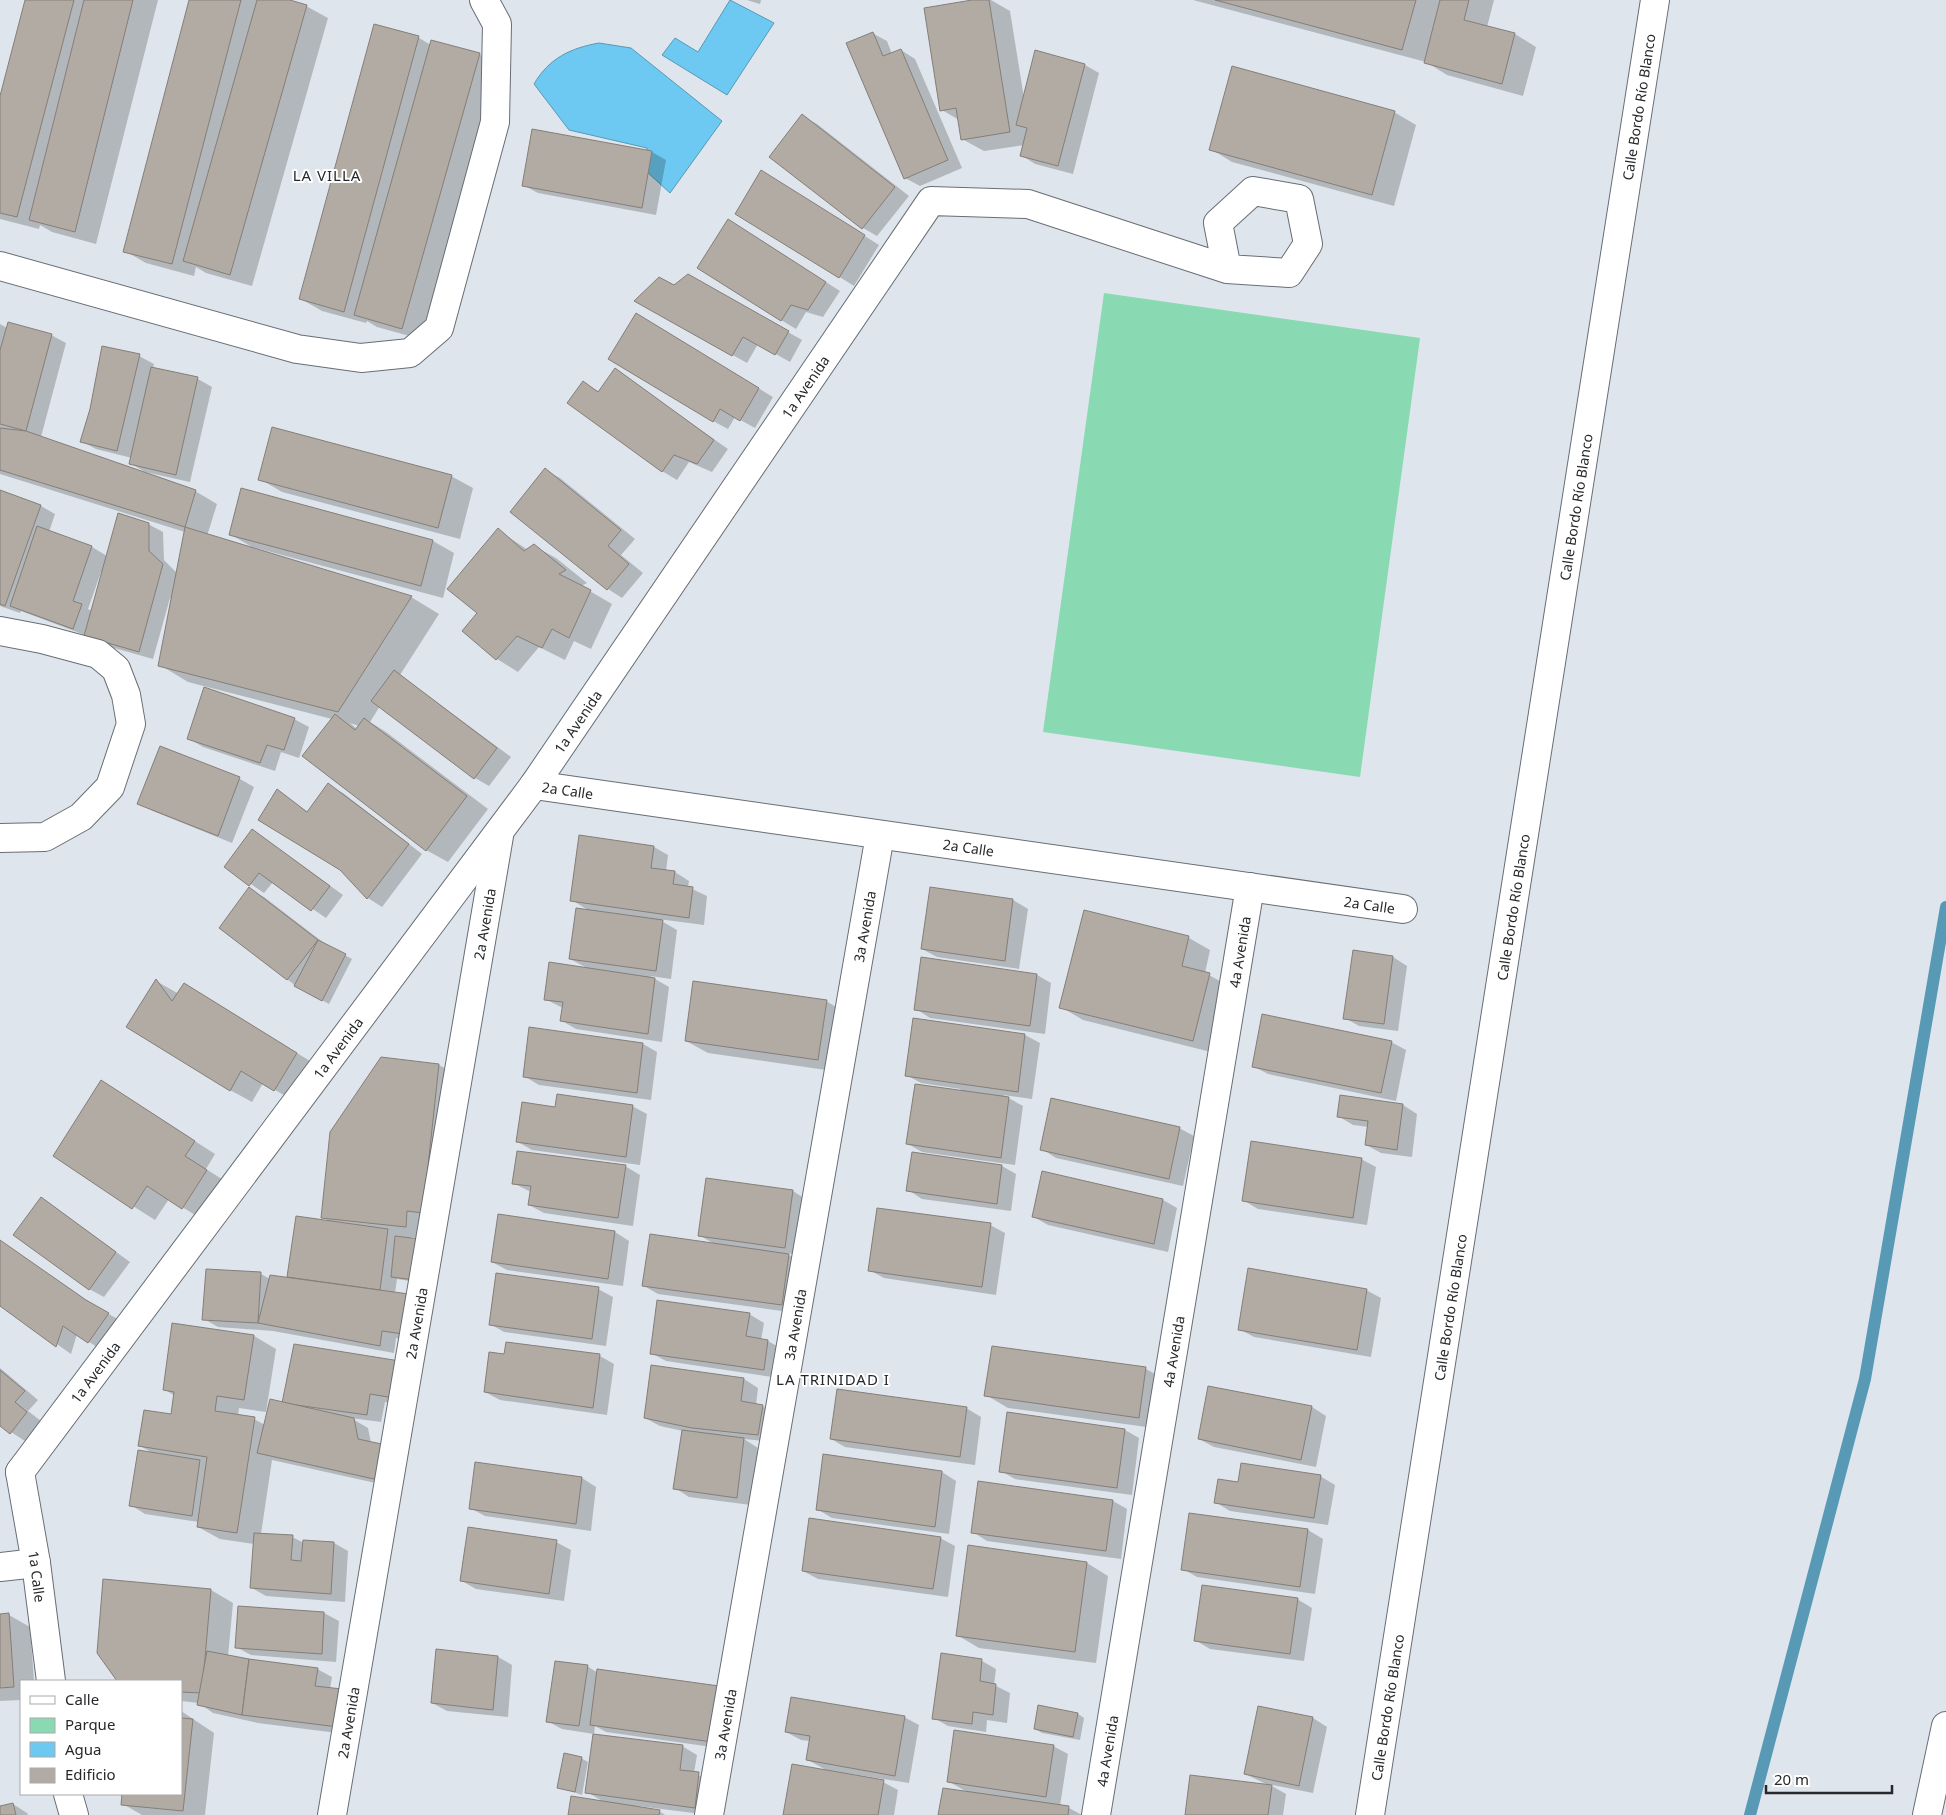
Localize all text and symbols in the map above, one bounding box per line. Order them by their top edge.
street label: Calle Bordo Río Blanco [1617,32,1659,182]
district label: LA VILLA [293,165,361,185]
street label: 1a Avenida [777,351,833,422]
street label: Calle Bordo Río Blanco [1554,432,1596,582]
street label: 1a Avenida [549,686,605,757]
street label: 2a Calle [541,777,595,803]
street label: Calle Bordo Río Blanco [1492,832,1533,982]
street label: 2a Calle [942,834,995,860]
street label: 2a Avenida [469,887,499,961]
street label: 3a Avenida [848,889,880,964]
street label: 2a Calle [1343,891,1396,917]
street label: 4a Avenida [1224,915,1255,989]
street label: 1a Avenida [308,1013,367,1082]
street label: Calle Bordo Río Blanco [1429,1232,1471,1382]
street label: 2a Avenida [400,1286,431,1360]
street label: 3a Avenida [779,1287,810,1362]
street label: 4a Avenida [1158,1314,1188,1389]
street label: 1a Avenida [66,1337,124,1407]
district label: LA TRINIDAD I [776,1369,890,1389]
street label: 1a Calle [25,1549,50,1603]
street label: Calle Bordo Río Blanco [1366,1633,1408,1782]
legend [20,1680,182,1795]
street label: 2a Avenida [332,1685,363,1760]
street label: 3a Avenida [709,1687,740,1762]
text: Calle [65,1689,99,1709]
text: Parque [65,1714,115,1734]
street label: 4a Avenida [1091,1714,1122,1788]
text: Agua [65,1739,102,1759]
scale bar [1766,1762,1892,1794]
text: Edificio [65,1764,116,1784]
text: 20 m [1774,1769,1809,1789]

